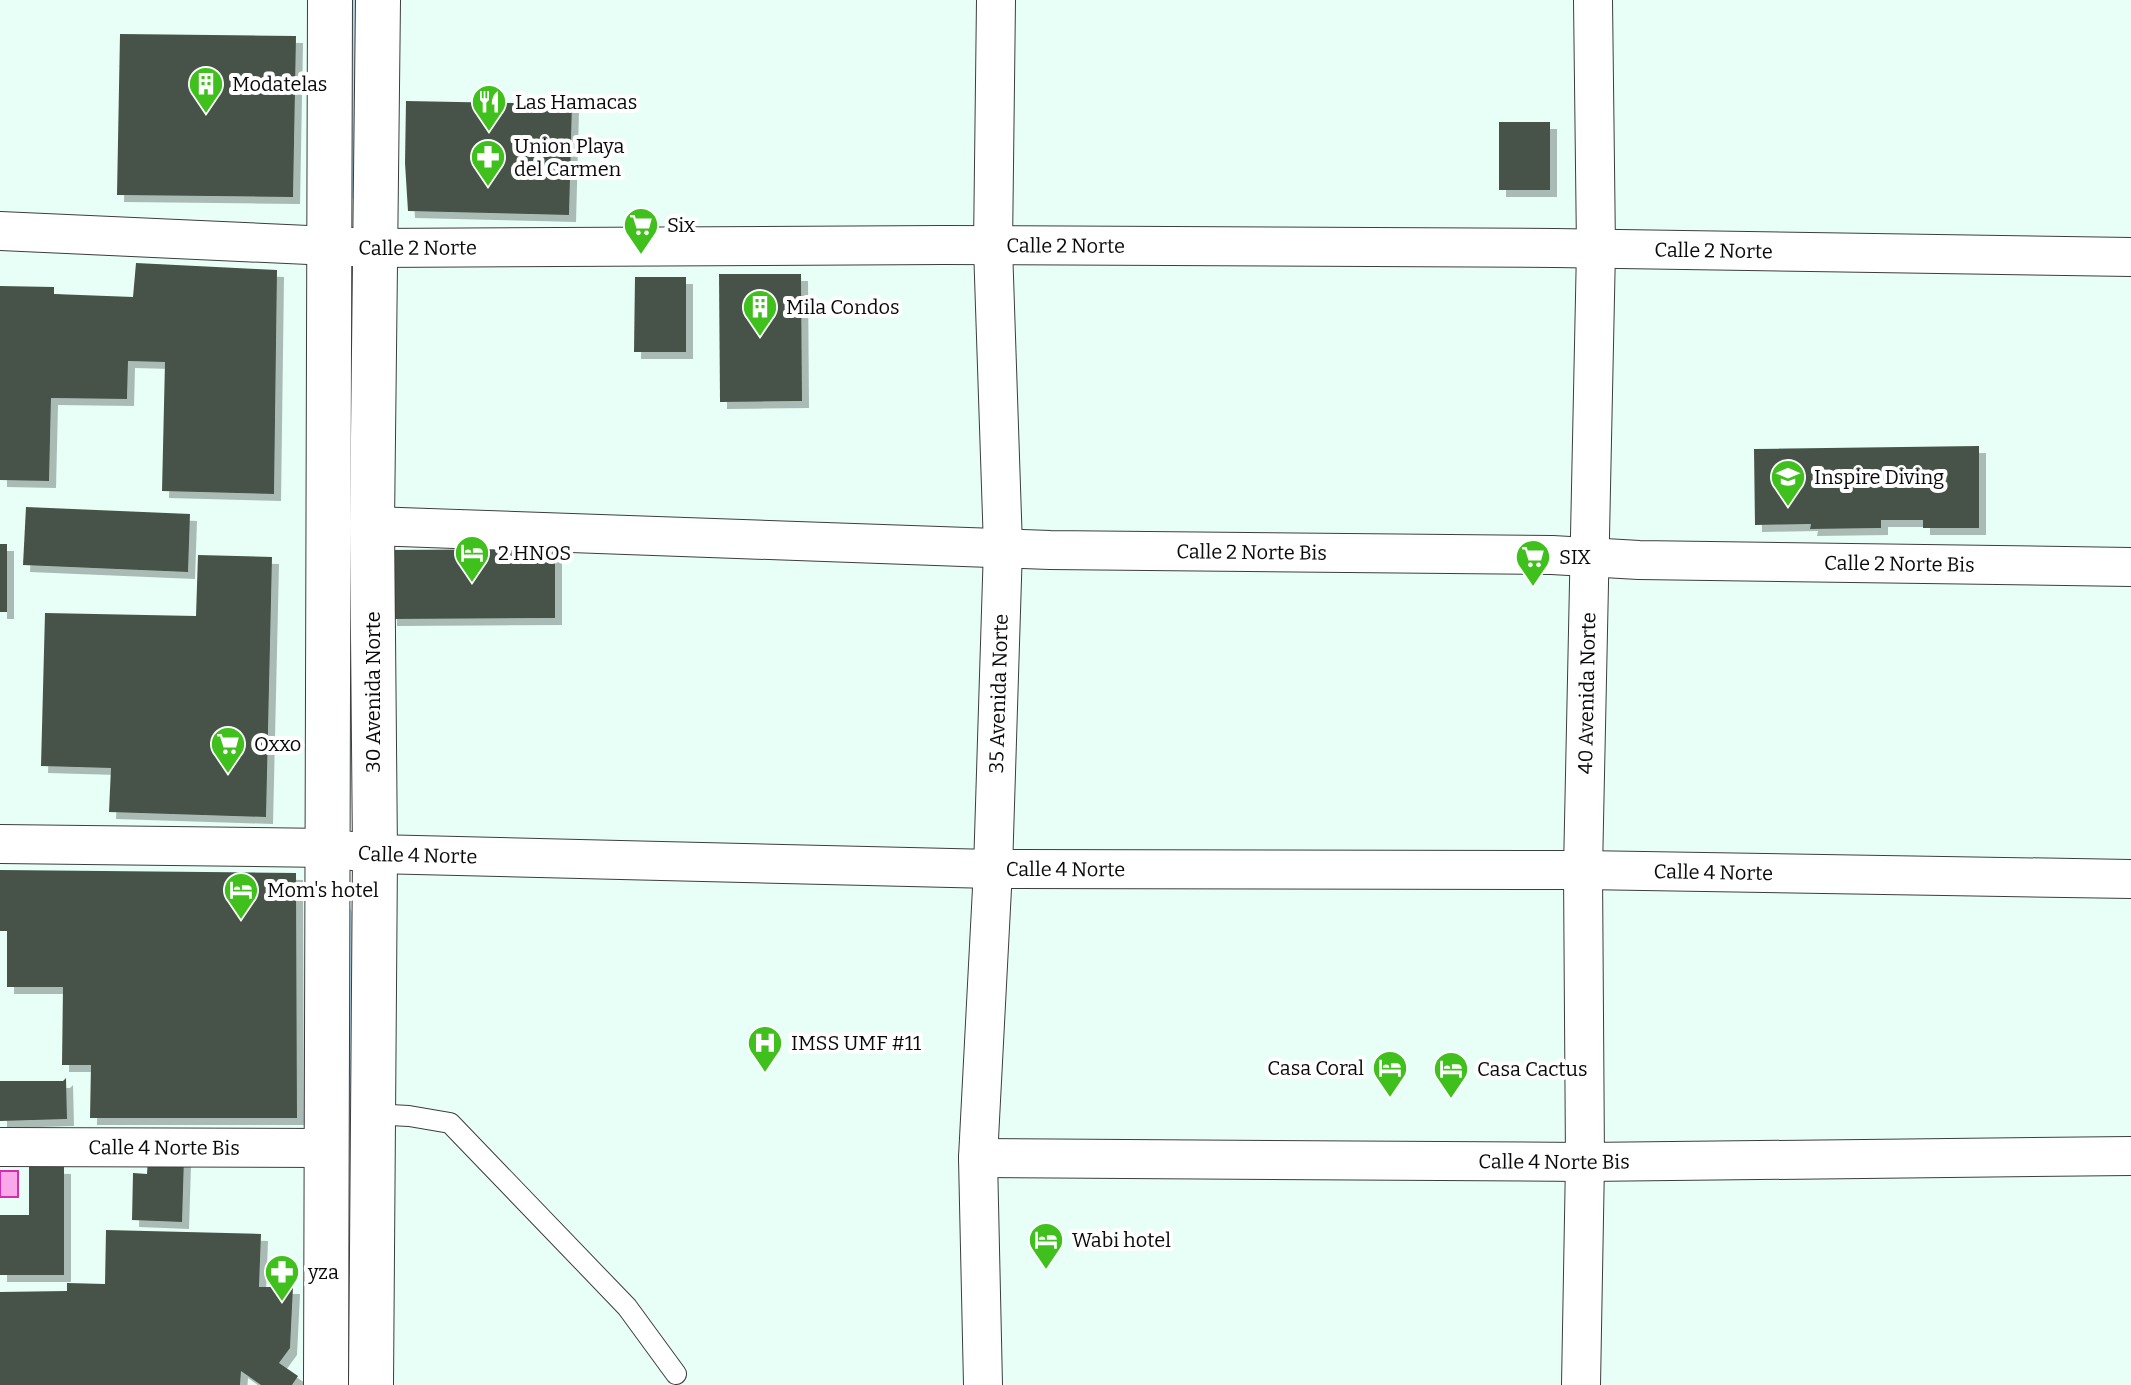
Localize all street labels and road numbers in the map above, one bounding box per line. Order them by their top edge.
street label: Calle 2 Norte [1006,233,1125,258]
street label: Calle 2 Norte [358,235,477,260]
street label: Calle 2 Norte [1654,238,1773,263]
street label: Calle 2 Norte Bis [1176,539,1327,565]
street label: Calle 2 Norte Bis [1824,551,1975,577]
street label: 30 Avenida Norte [361,611,385,773]
street label: 40 Avenida Norte [1573,612,1600,774]
street label: 35 Avenida Norte [984,613,1013,774]
street label: Calle 4 Norte [356,840,478,868]
street label: Calle 4 Norte [1006,857,1125,881]
street label: Calle 4 Norte [1653,859,1773,885]
street label: Calle 4 Norte Bis [88,1135,240,1160]
street label: Calle 4 Norte Bis [1478,1149,1630,1174]

